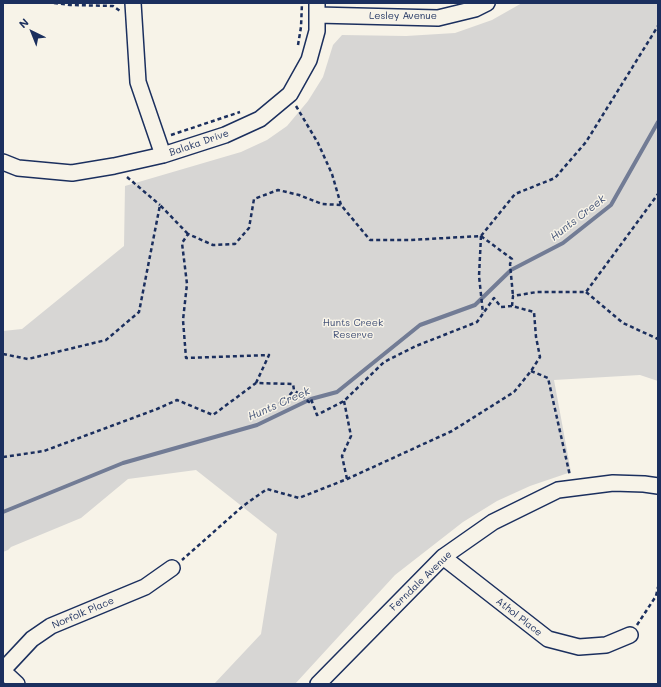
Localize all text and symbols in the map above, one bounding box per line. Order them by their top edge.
street label: Lesley Avenue [369,10,437,22]
north arrow [12,12,52,52]
text: N [15,15,32,31]
street label: Balaka Drive [168,127,230,159]
water label: Hunts Creek [548,192,608,244]
park label: Hunts Creek Reserve [323,317,383,340]
water label: Hunts Creek [246,384,312,424]
street label: Ferndale Avenue [388,548,454,614]
street label: Norfolk Place [50,595,116,631]
street label: Athol Place [493,595,545,639]

